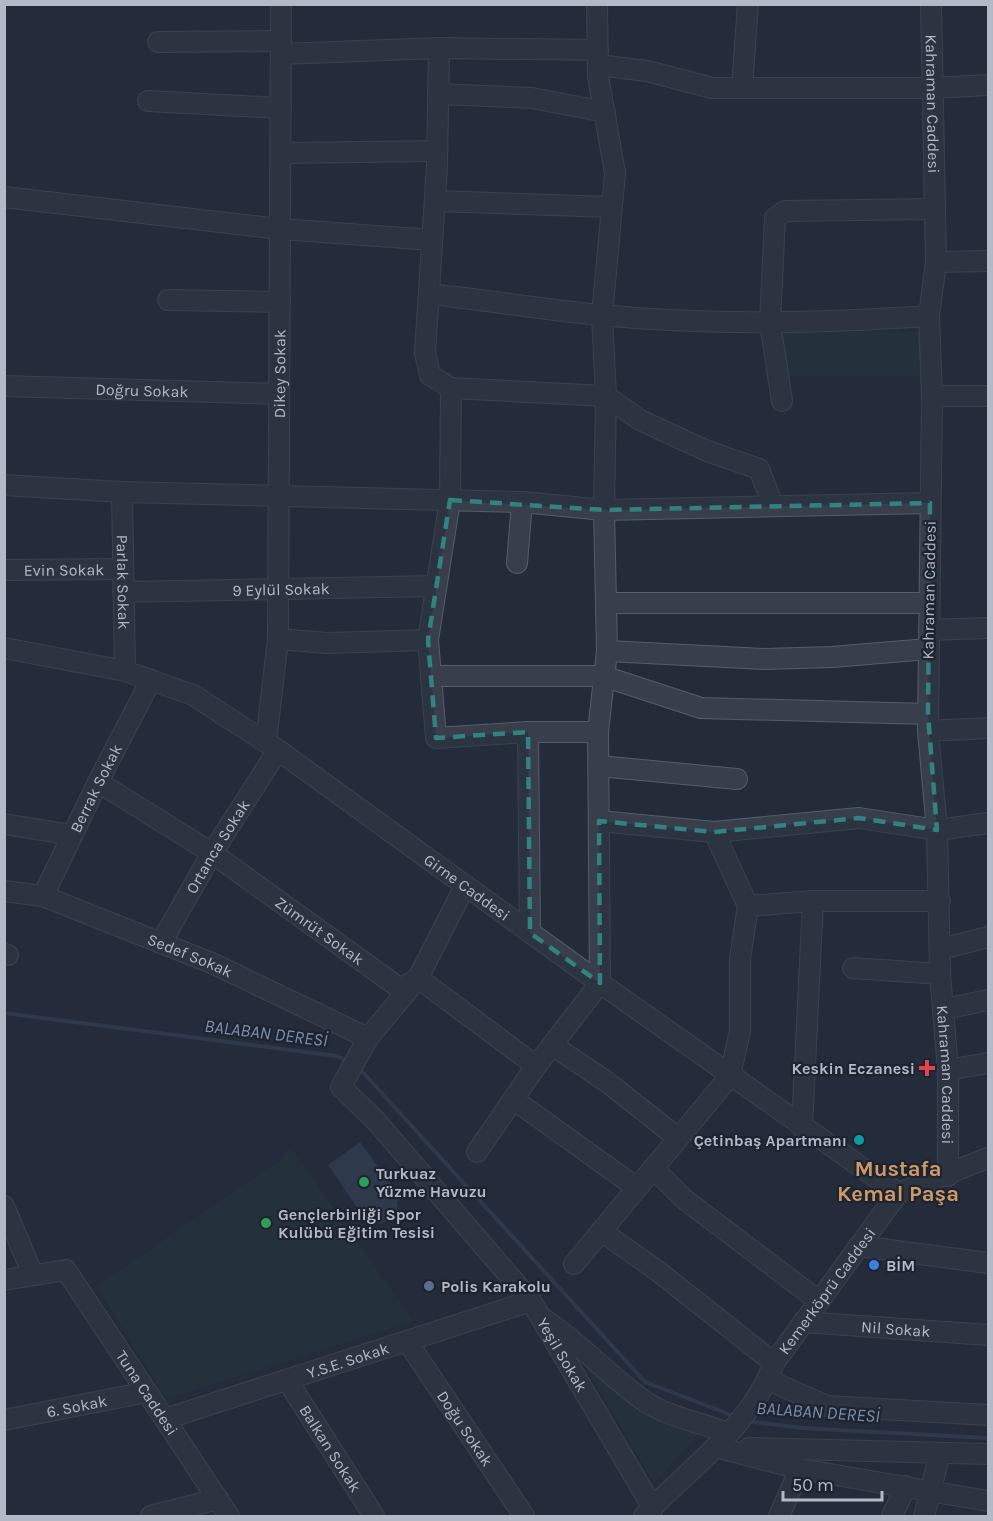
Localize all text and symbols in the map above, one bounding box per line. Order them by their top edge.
street label: Kahraman Caddesi [922,34,944,174]
street label: Dikey Sokak [270,329,289,418]
street label: Doğru Sokak [95,379,189,401]
street label: Kahraman Caddesi [918,520,940,660]
street label: Parlak Sokak [113,534,134,630]
street label: Evin Sokak [24,560,104,579]
street label: 9 Eylül Sokak [232,579,330,599]
street label: Berrak Sokak [66,741,126,836]
street label: Ortanca Sokak [182,796,253,897]
street label: Girne Caddesi [420,849,514,924]
street label: Zümrüt Sokak [272,892,368,969]
street label: Sedef Sokak [145,929,236,981]
street label: Kahraman Caddesi [933,1005,958,1144]
water label: BALABAN DERESİ [203,1015,329,1052]
place label: Keskin Eczanesi [792,1059,915,1078]
marker: Keskin Eczanesi [920,1061,934,1075]
place label: Çetinbaş Apartmanı [694,1131,847,1150]
marker: Çetinbaş Apartmanı [852,1133,866,1147]
district label: Mustafa Kemal Paşa [837,1156,959,1207]
place label: Turkuaz Yüzme Havuzu [376,1164,487,1201]
marker: Turkuaz Yüzme Havuzu [357,1175,371,1189]
place label: Gençlerbirliği Spor Kulübü Eğitim Tesisi [278,1205,435,1242]
marker: Gençlerbirliği Spor Kulübü Eğitim Tesisi [259,1216,273,1230]
street label: Kemerköprü Caddesi [774,1224,879,1358]
place label: BİM [886,1256,915,1275]
marker: BİM [867,1258,881,1272]
place label: Polis Karakolu [441,1277,551,1296]
marker: Polis Karakolu [422,1279,436,1293]
street label: Yeşil Sokak [533,1314,592,1395]
street label: Nil Sokak [861,1317,931,1340]
street label: Y.S.E. Sokak [304,1338,391,1382]
street label: Tuna Caddesi [112,1347,182,1439]
street label: Doğu Sokak [433,1387,497,1470]
street label: 6. Sokak [45,1391,108,1421]
water label: BALABAN DERESİ [755,1397,881,1427]
street label: Balkan Sokak [296,1401,366,1495]
scale bar [783,1464,882,1502]
text: 50 m [792,1474,834,1496]

